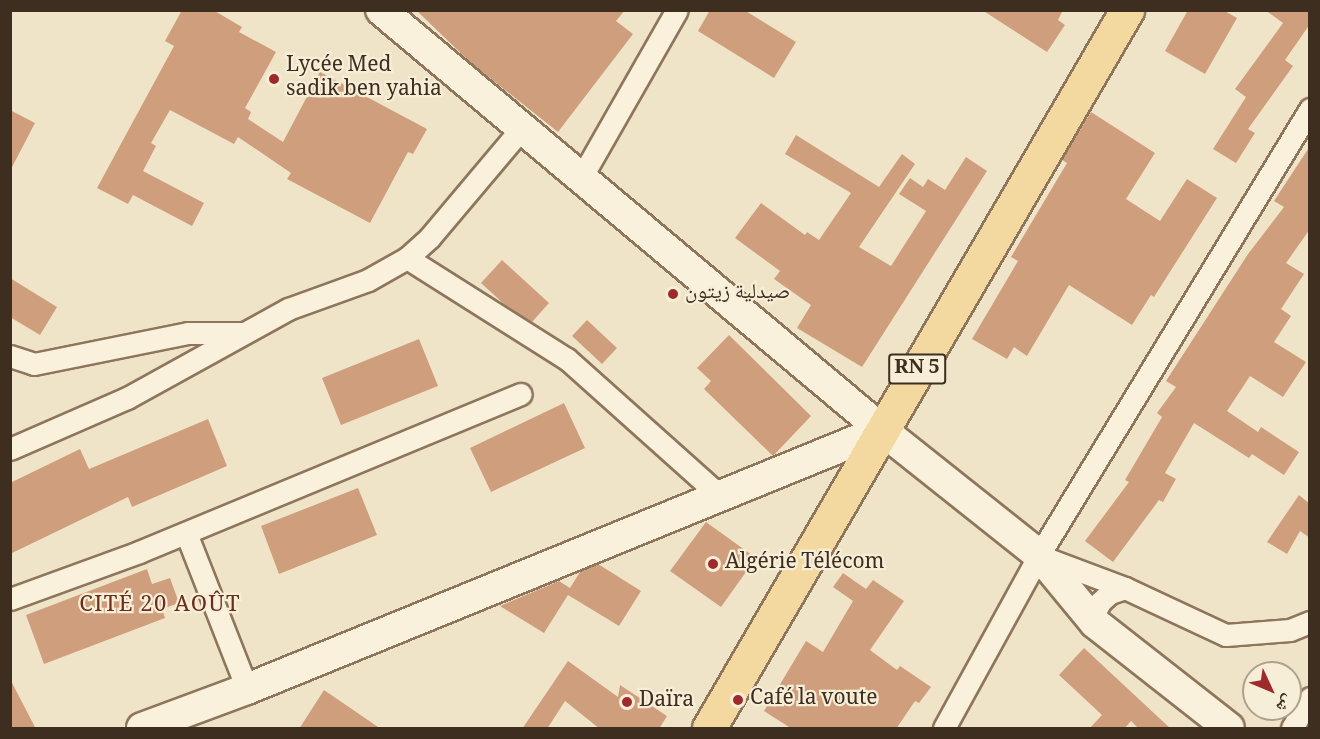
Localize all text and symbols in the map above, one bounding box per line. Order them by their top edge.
place label: Lycée Med sadik ben yahia [286,54,442,104]
marker: Lycée Med sadik ben yahia [267,72,281,86]
place label: صيدلية زيتون [685,281,790,307]
marker: صيدلية زيتون [666,287,680,301]
road number: RN 5 [887,352,947,386]
place label: Algérie Télécom [725,551,884,577]
marker: Algérie Télécom [706,557,720,571]
district label: CITÉ 20 AOÛT [79,594,241,620]
north arrow [1242,661,1302,721]
place label: Café la voute [750,687,878,713]
text: ش [1268,687,1299,718]
place label: Daïra [639,689,694,715]
marker: Café la voute [731,693,745,707]
marker: Daïra [620,695,634,709]

